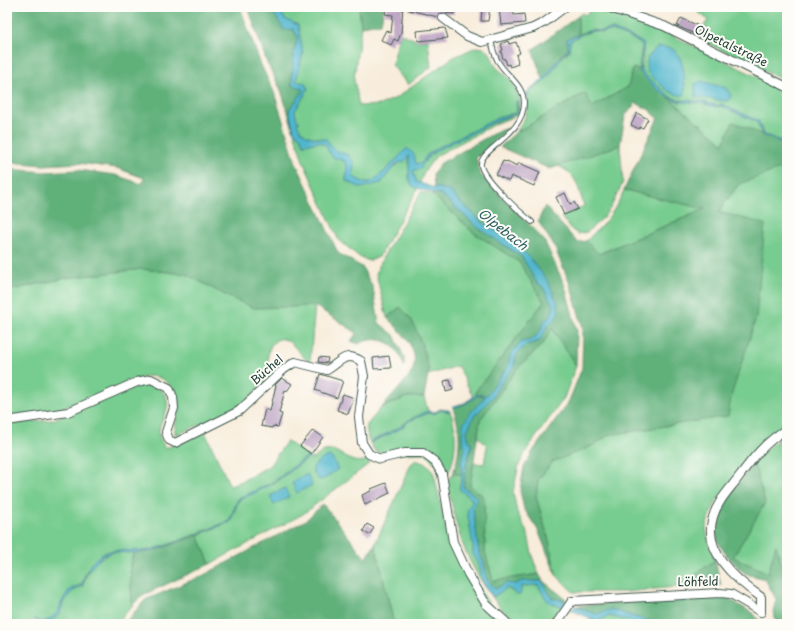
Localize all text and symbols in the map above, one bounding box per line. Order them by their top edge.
street label: Olpetalstraße [692,20,771,71]
water label: Olpebach [474,203,532,254]
street label: Büchel [246,350,286,388]
street label: Löhfeld [677,572,719,590]

